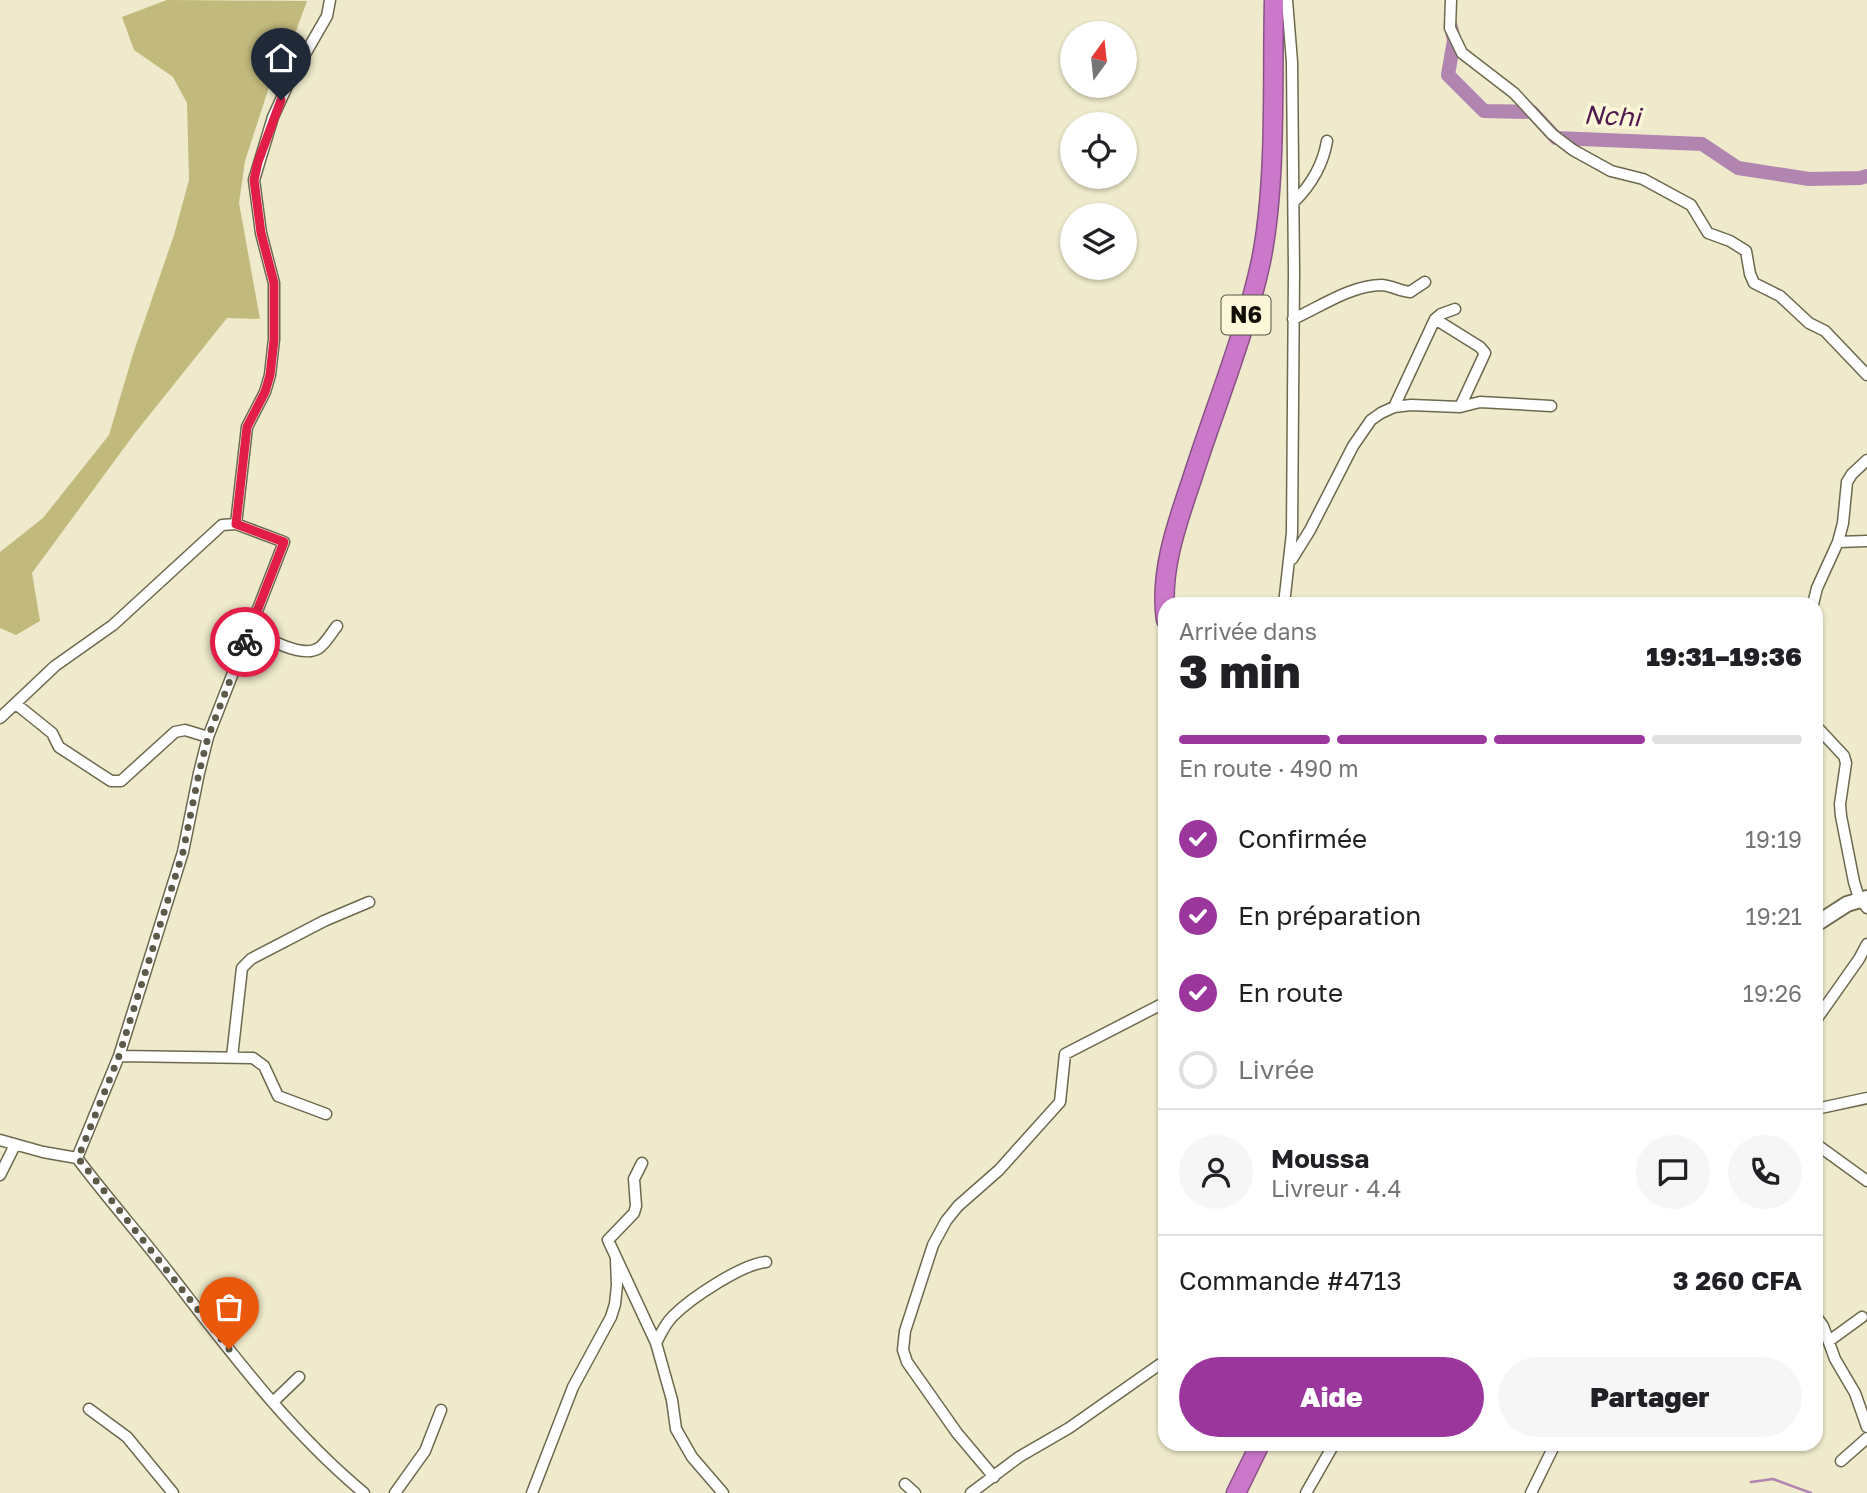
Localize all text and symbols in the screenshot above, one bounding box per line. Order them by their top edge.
north arrow [1060,21,1138,98]
map controls [1060,21,1137,280]
pin [251,28,311,100]
icon: home [262,39,300,77]
water label: Nchi [1583,99,1644,133]
button: locate [1060,112,1137,189]
button: layers [1060,203,1137,280]
road number: N6 [1222,296,1270,334]
courier [210,607,280,677]
text: Arrivée dans [1179,617,1317,645]
icon: bike [226,623,264,661]
text: 19:31–19:36 [1646,641,1802,672]
text: 3 min [1179,643,1301,698]
text: En route · 490 m [1179,754,1359,782]
icon: check [1179,820,1217,858]
text: Confirmée [1238,823,1367,854]
text: 19:19 [1745,825,1802,853]
icon: check [1179,897,1217,935]
text: En préparation [1238,900,1421,931]
text: 19:21 [1746,902,1802,930]
icon: check [1179,974,1217,1012]
text: En route [1238,977,1343,1008]
text: 19:26 [1743,979,1802,1007]
text: Livrée [1238,1054,1314,1085]
button: person [1179,1135,1253,1209]
button: chat [1636,1135,1710,1209]
button: phone [1728,1135,1802,1209]
text: Moussa [1271,1143,1369,1174]
text: Livreur · 4.4 [1271,1174,1401,1202]
text: Commande #4713 [1179,1265,1402,1296]
text: 3 260 CFA [1673,1265,1802,1296]
pin [199,1277,259,1349]
icon: bag [210,1288,248,1326]
button: Aide [1179,1357,1484,1437]
button: Partager [1498,1357,1802,1437]

